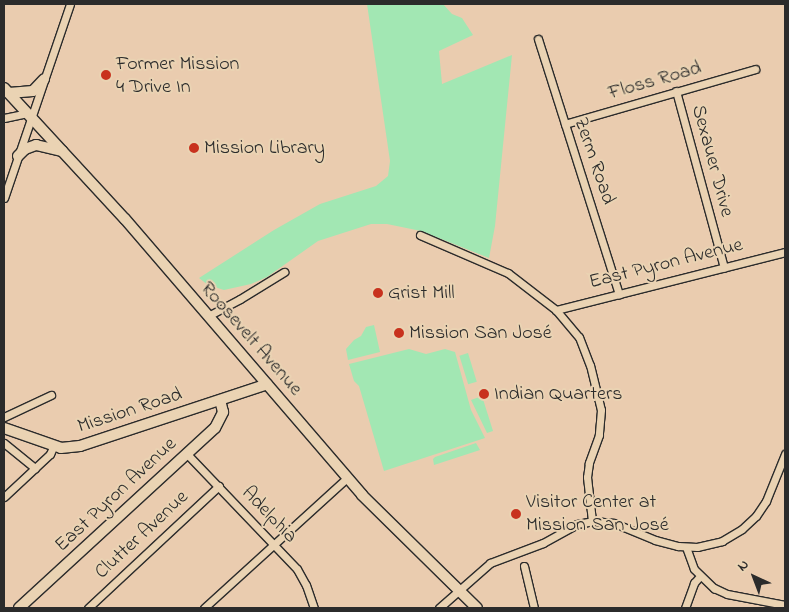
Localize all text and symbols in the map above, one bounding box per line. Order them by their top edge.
place label: Former Mission 4 Drive In [116,52,239,99]
street label: Floss Road [606,56,704,106]
marker: Former Mission 4 Drive In [100,69,112,81]
street label: Sexauer Drive [686,102,738,220]
street label: Zerm Road [568,114,620,208]
place label: Mission Library [204,136,325,160]
marker: Mission Library [188,142,200,154]
street label: East Pyron Avenue [587,233,745,295]
street label: Roosevelt Avenue [195,277,307,401]
place label: Grist Mill [388,281,455,305]
marker: Grist Mill [372,287,384,299]
place label: Mission San José [409,321,552,345]
marker: Mission San José [393,327,405,339]
place label: Indian Quarters [494,382,622,406]
street label: Mission Road [75,383,185,439]
marker: Indian Quarters [478,388,490,400]
street label: East Pyron Avenue [50,432,182,558]
street label: Adelphia [236,481,302,549]
street label: Clutter Avenue [90,486,194,584]
place label: Visitor Center at Mission San José [526,490,669,537]
marker: Visitor Center at Mission San José [510,508,522,520]
north arrow [729,552,779,602]
text: N [733,555,754,577]

